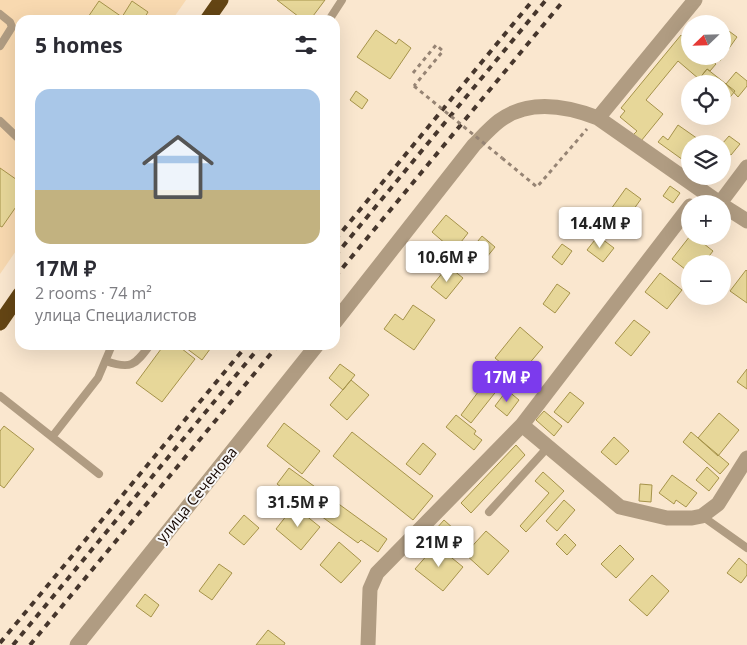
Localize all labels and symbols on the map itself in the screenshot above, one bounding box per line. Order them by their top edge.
north arrow [681,15,731,65]
pin: 14.4M ₽ [554,206,646,249]
pin: 10.6M ₽ [401,240,493,283]
pin: 17M ₽ [472,360,542,403]
street label: улица Сеченова [151,442,241,547]
pin: 31.5M ₽ [252,486,344,528]
pin: 21M ₽ [404,526,474,568]

